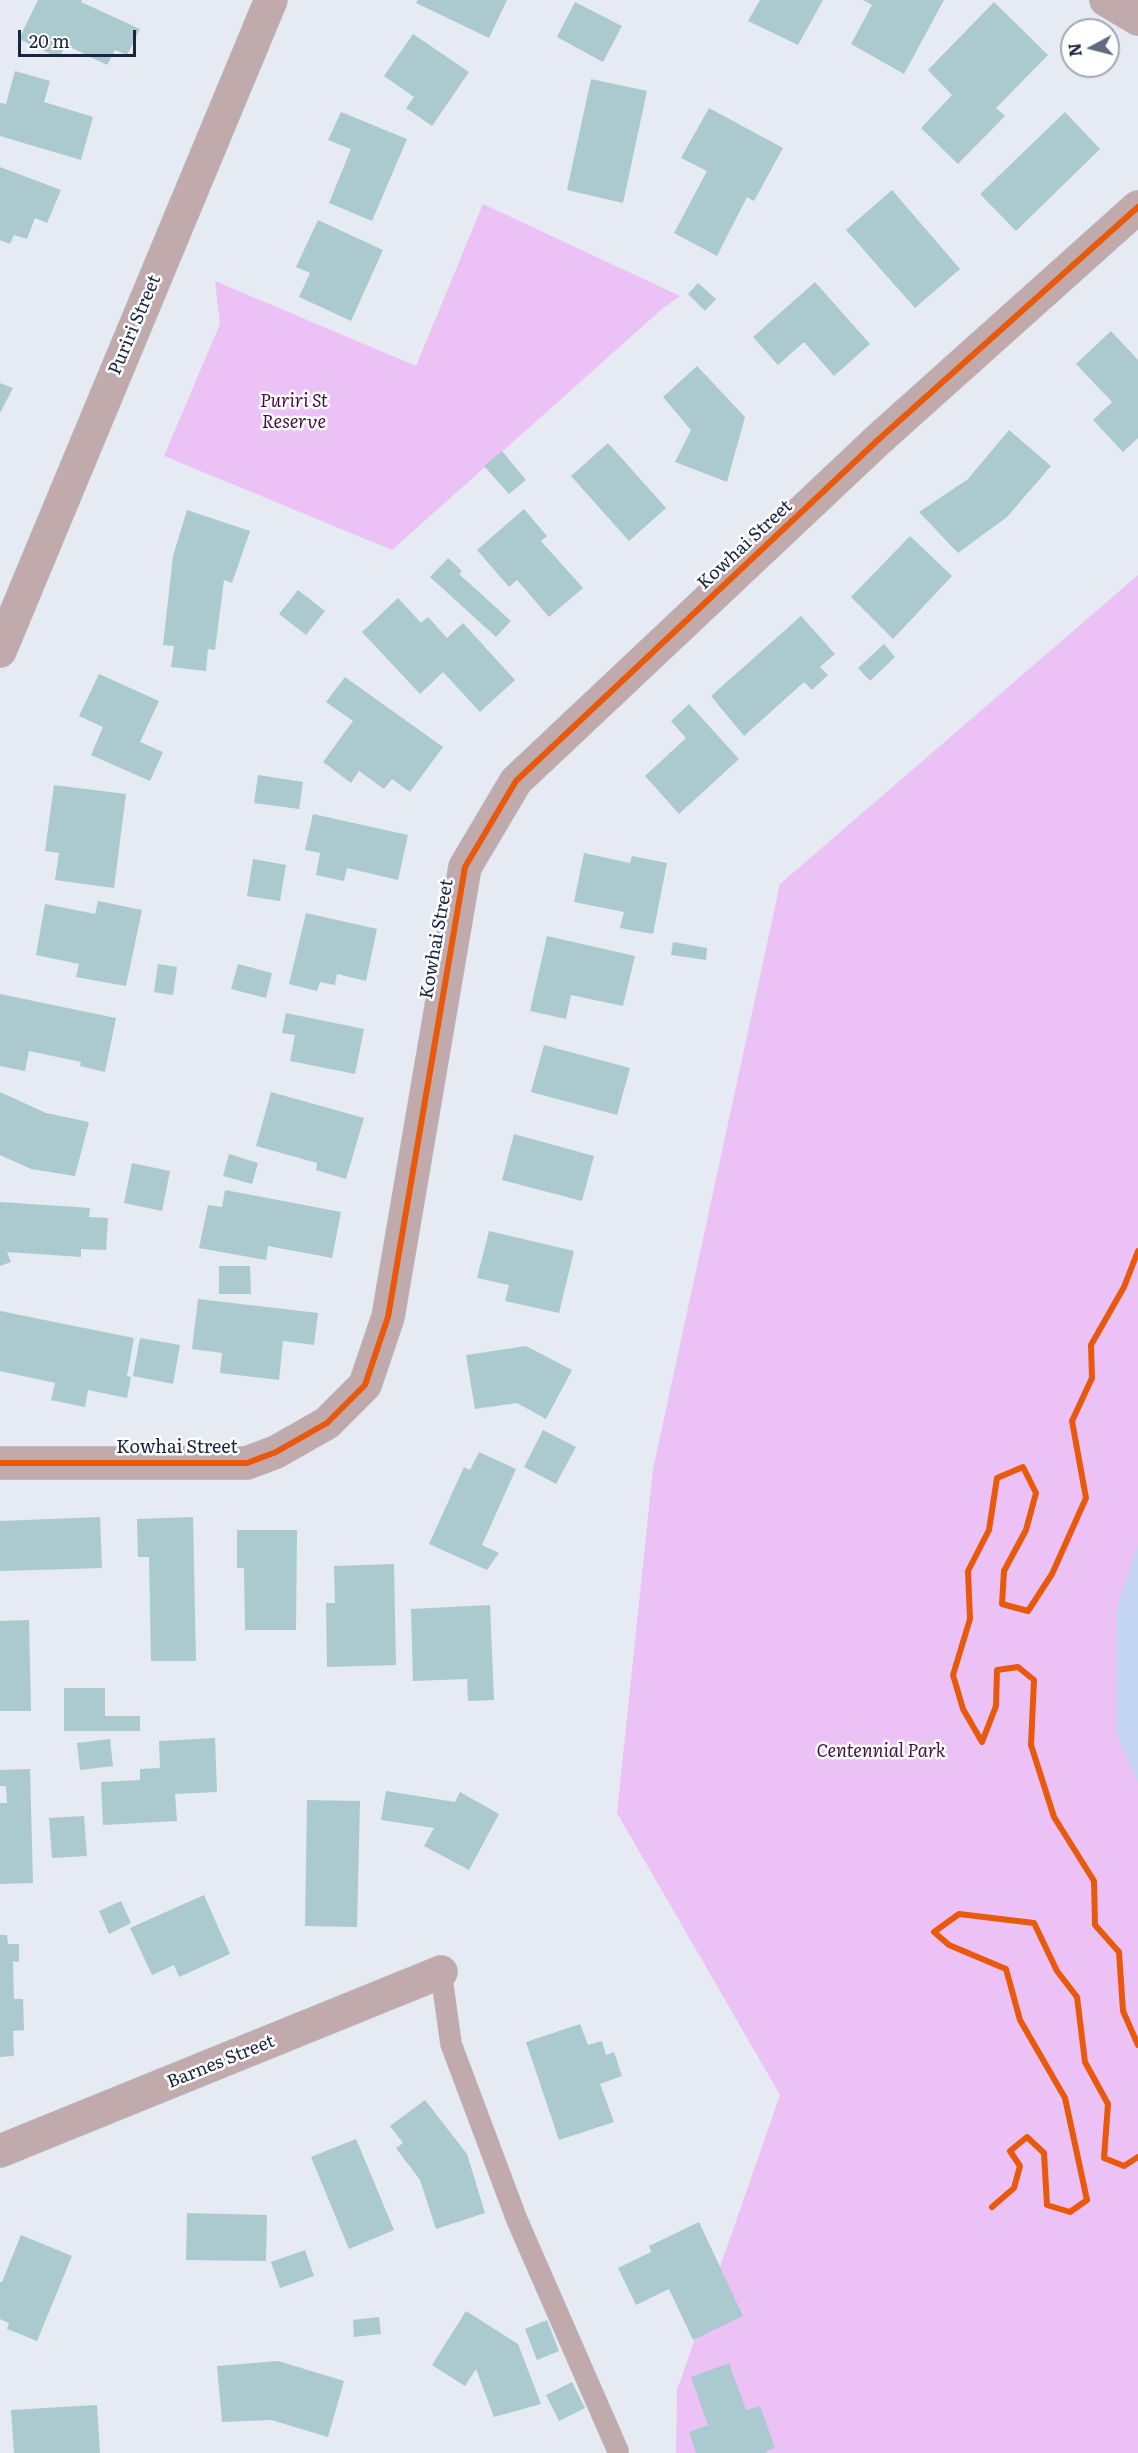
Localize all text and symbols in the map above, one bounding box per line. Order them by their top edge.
scale bar [21,18,140,56]
north arrow [1060,18,1120,78]
text: 20 m [29,27,70,54]
text: N [1061,42,1087,58]
street label: Puriri Street [104,272,166,378]
park label: Puriri St Reserve [260,391,328,434]
street label: Kowhai Street [693,496,797,594]
street label: Kowhai Street [416,877,458,1001]
street label: Kowhai Street [116,1437,238,1459]
park label: Centennial Park [816,1741,946,1763]
street label: Barnes Street [164,2031,278,2093]

